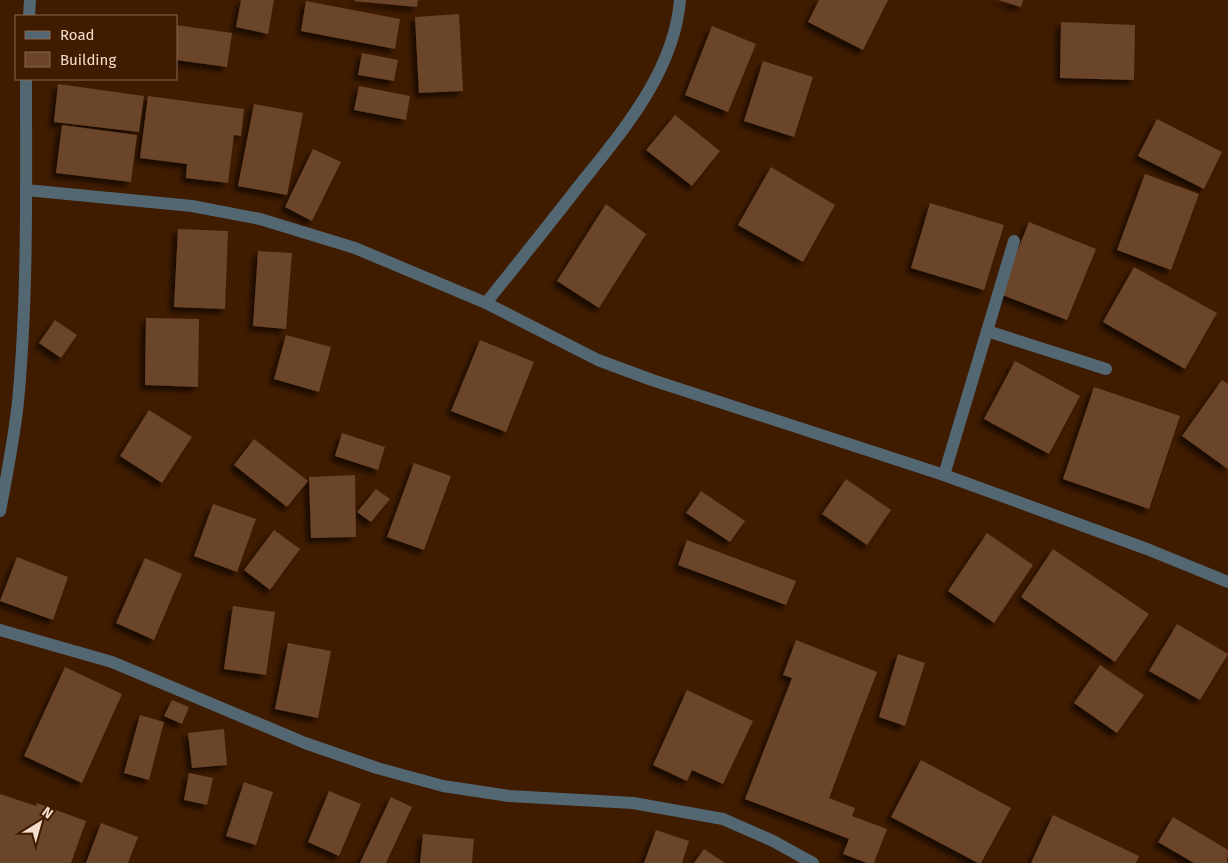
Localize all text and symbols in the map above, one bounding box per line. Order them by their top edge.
legend [15,15,178,80]
text: Road [60,26,95,44]
text: Building [60,51,116,69]
north arrow [15,798,65,848]
text: N [39,803,56,823]

